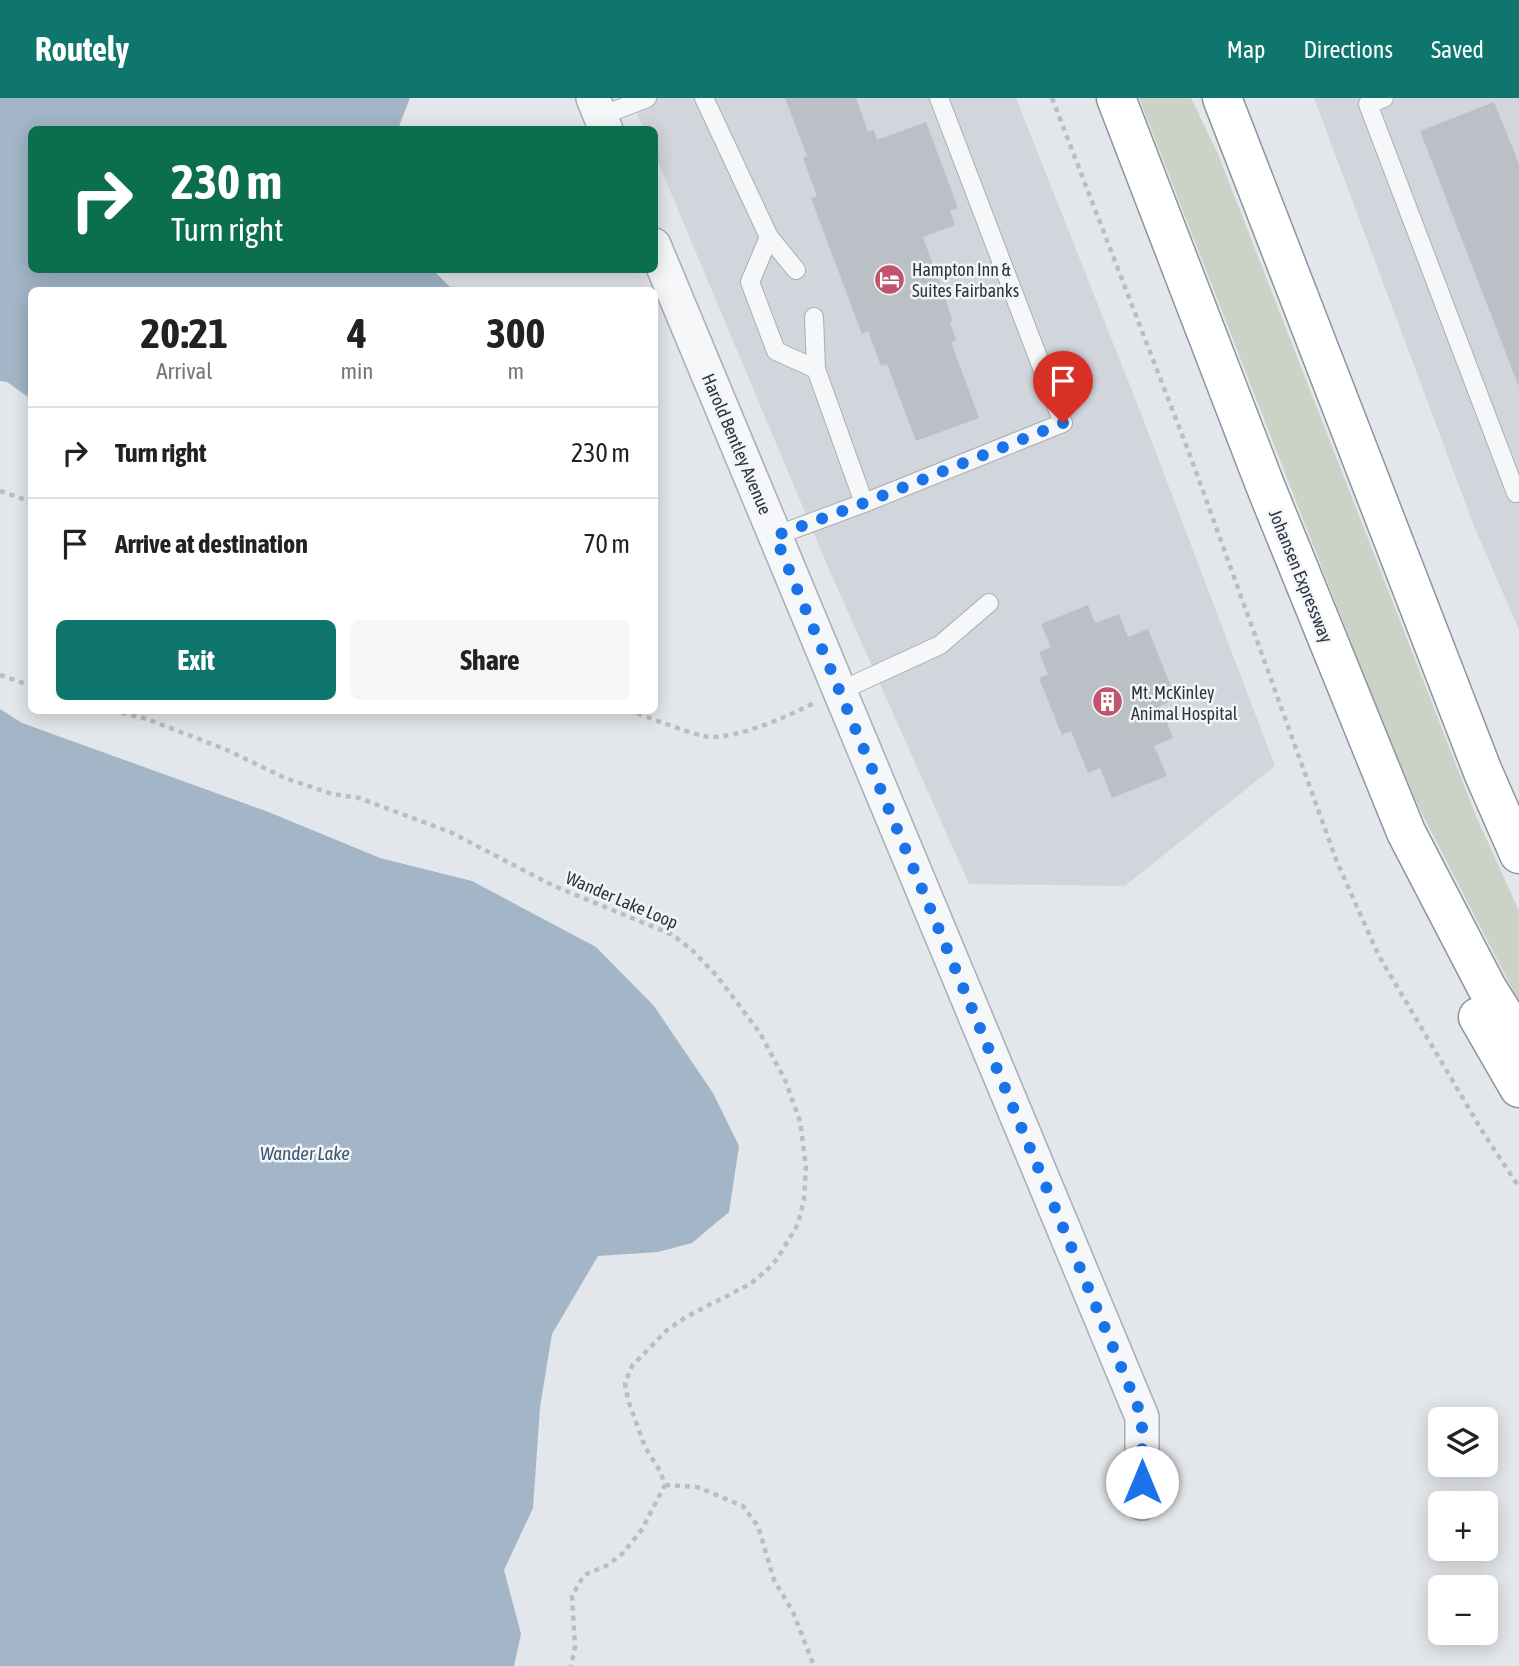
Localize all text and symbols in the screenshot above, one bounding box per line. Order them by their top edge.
text: Routely [35,30,129,68]
text: Map [1227,36,1265,63]
text: Directions [1303,36,1393,63]
text: Saved [1431,36,1484,63]
text: 230 m [171,153,282,209]
icon: right [56,154,147,245]
text: Turn right [171,211,284,248]
place label: Hampton Inn & Suites Fairbanks [912,259,1019,301]
hotel icon: Hampton Inn & Suites Fairbanks [872,262,906,296]
text: 20:21 [141,309,228,357]
text: 4 [347,309,367,357]
text: 300 [486,309,545,357]
pin [1033,351,1093,423]
text: Arrival [156,358,212,384]
text: min [341,358,374,384]
text: m [507,358,524,384]
icon: arrive [1044,362,1082,400]
street label: Harold Bentley Avenue [698,370,776,518]
icon: right [56,434,94,472]
text: Turn right [115,438,206,468]
text: 230 m [571,438,630,468]
street label: Johansen Expressway [1265,506,1337,646]
icon: arrive [56,525,94,563]
text: Arrive at destination [115,529,308,559]
text: 70 m [583,529,630,559]
button: Exit [56,620,336,700]
button: Share [350,620,630,700]
place label: Mt. McKinley Animal Hospital [1131,682,1238,724]
building icon: Mt. McKinley Animal Hospital [1091,685,1125,719]
street label: Wander Lake Loop [563,867,681,933]
water label: Wander Lake [260,1142,350,1164]
map controls [1428,1407,1498,1645]
button: layers [1428,1407,1498,1477]
position arrow [1105,1445,1179,1519]
button: + [1428,1491,1498,1561]
button: − [1428,1575,1498,1645]

